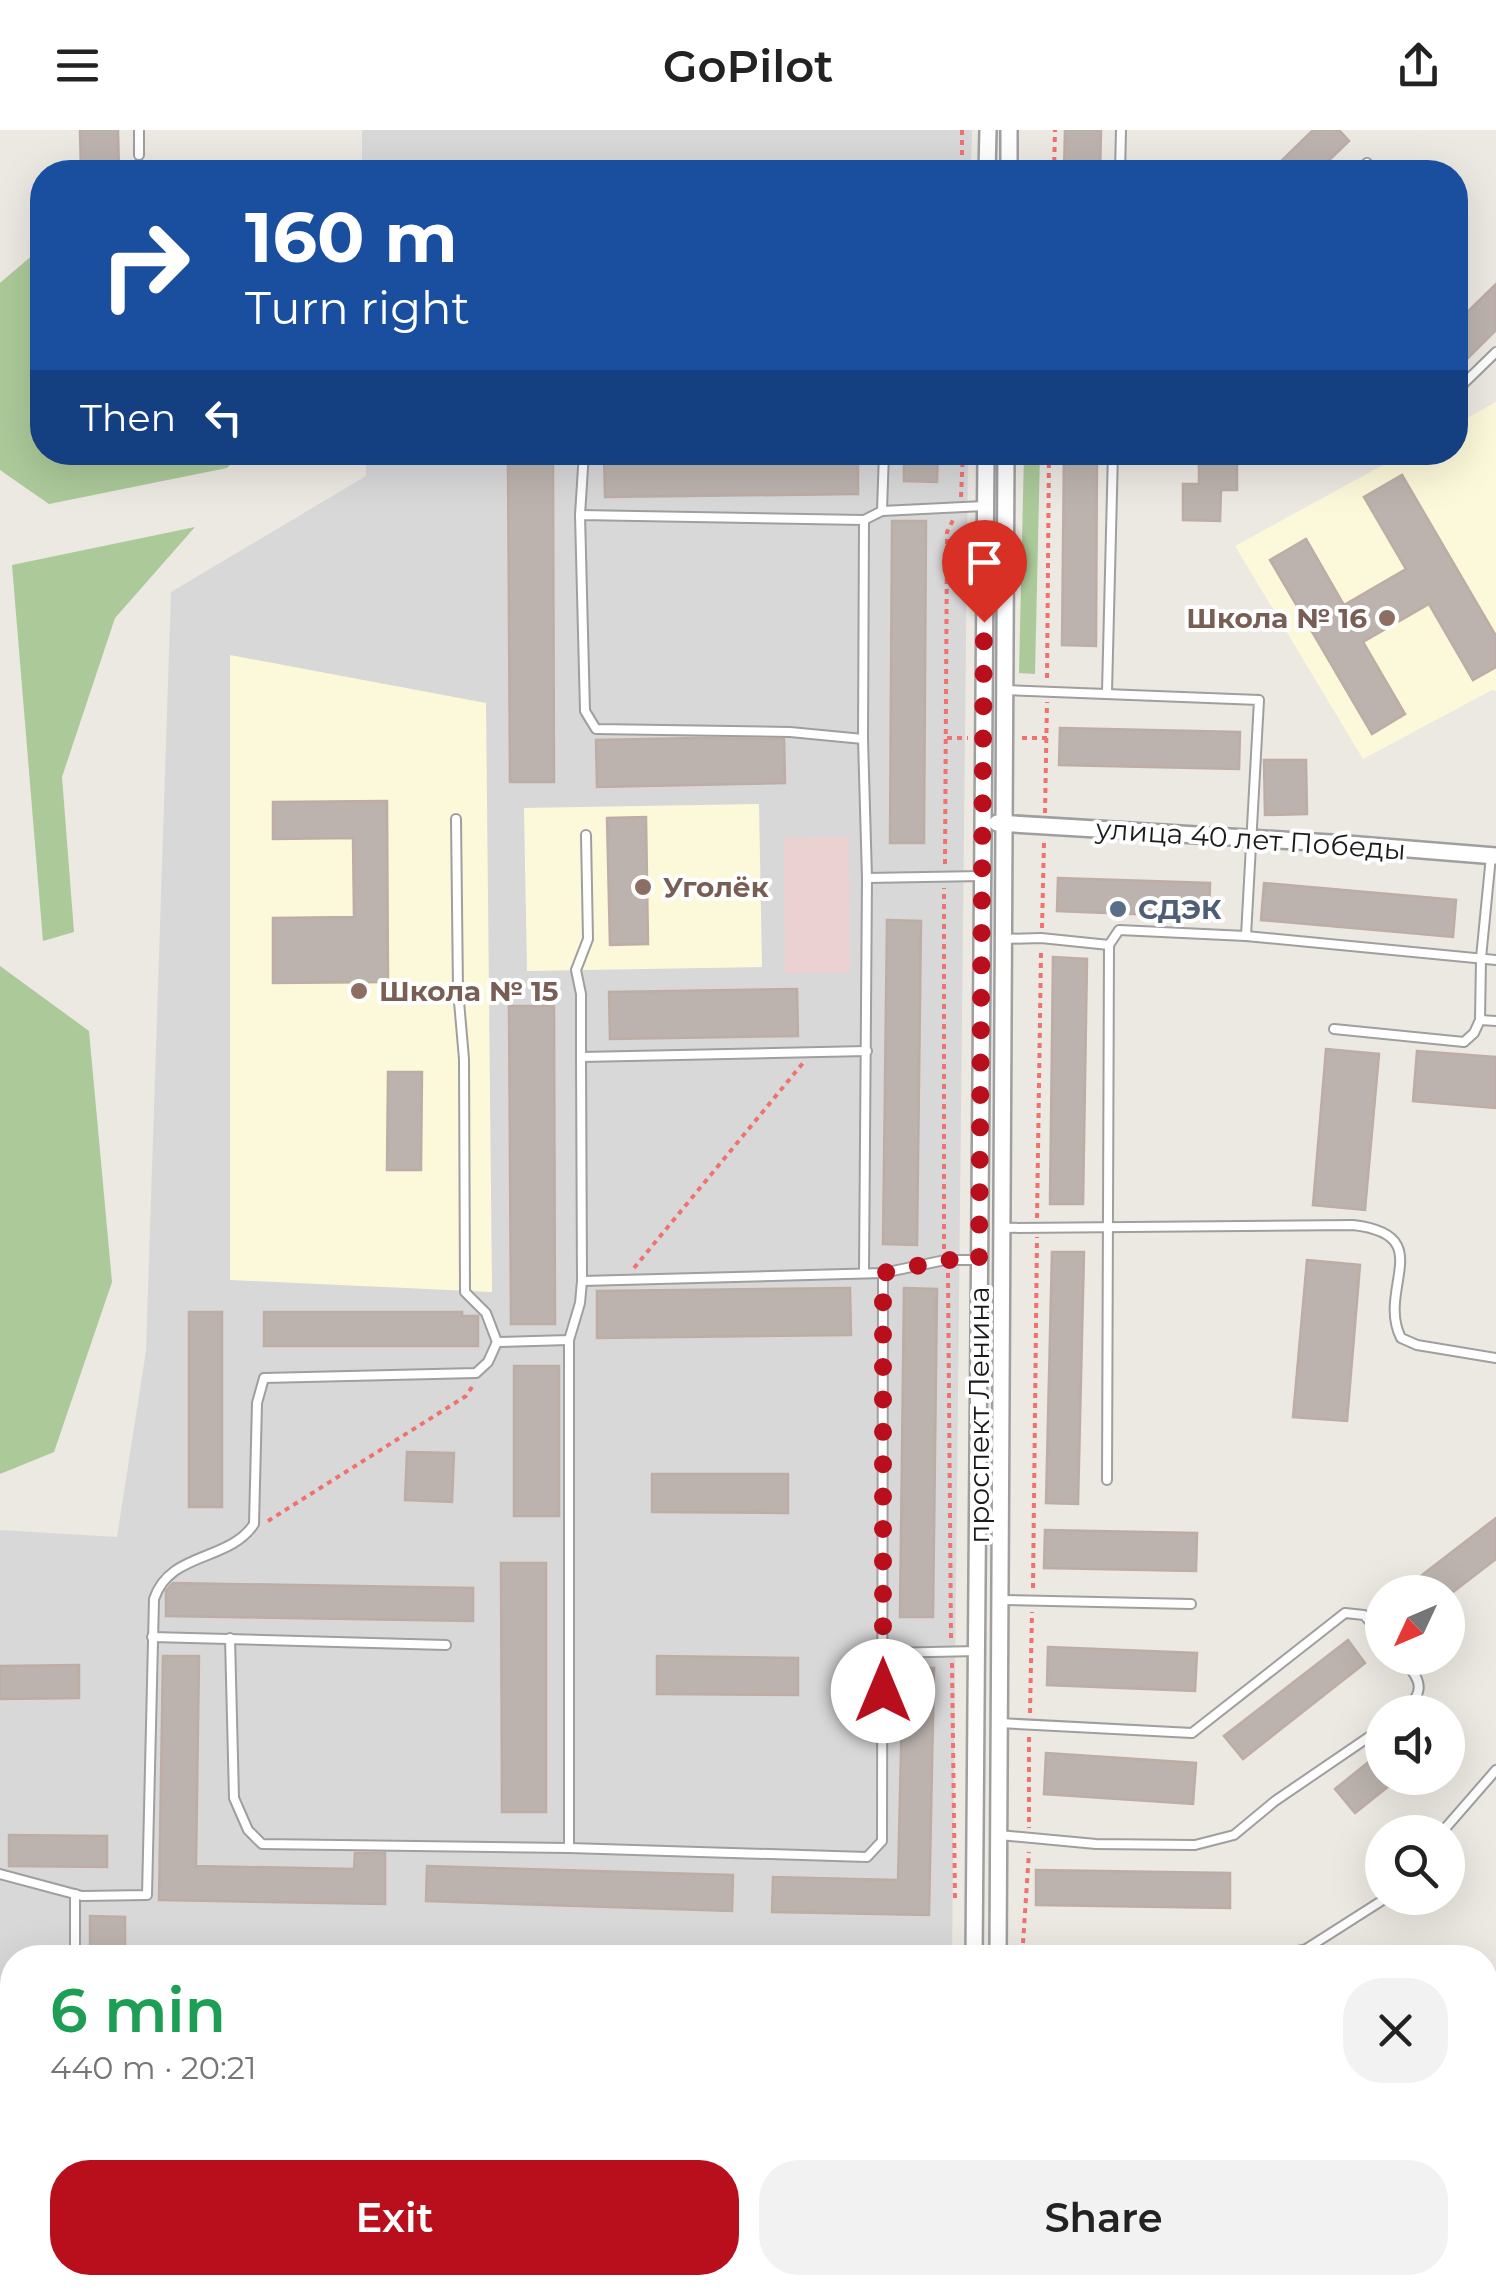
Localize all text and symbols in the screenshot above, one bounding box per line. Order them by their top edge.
icon: menu [50,38,105,93]
text: GoPilot [663,38,833,93]
icon: share [1391,38,1446,93]
text: 160 m [245,194,458,280]
icon: right [80,200,210,330]
text: Turn right [245,280,470,335]
icon: left [196,390,251,445]
text: Then [80,394,176,441]
pin [942,520,1027,623]
icon: arrive [957,535,1012,590]
place label: Школа № 16 [1186,601,1367,635]
marker: Школа № 16 [1376,607,1398,629]
street label: улица 40 лет Победы [1094,811,1407,867]
place label: Уголёк [663,870,769,904]
marker: Уголёк [632,876,654,898]
place label: СДЭК [1138,892,1222,926]
marker: СДЭК [1107,898,1129,920]
place label: Школа № 15 [379,974,559,1008]
marker: Школа № 15 [348,980,370,1002]
street label: проспект Ленина [962,1286,996,1544]
north arrow [1365,1575,1465,1675]
map controls [1365,1575,1465,1915]
position arrow [831,1639,935,1743]
button: sound [1365,1695,1465,1795]
button: search [1365,1815,1465,1915]
text: 6 min [50,1974,226,2047]
button: close [1343,1978,1448,2083]
text: 440 m · 20:21 [50,2048,256,2087]
button: Exit [50,2160,739,2275]
button: Share [759,2160,1448,2275]

